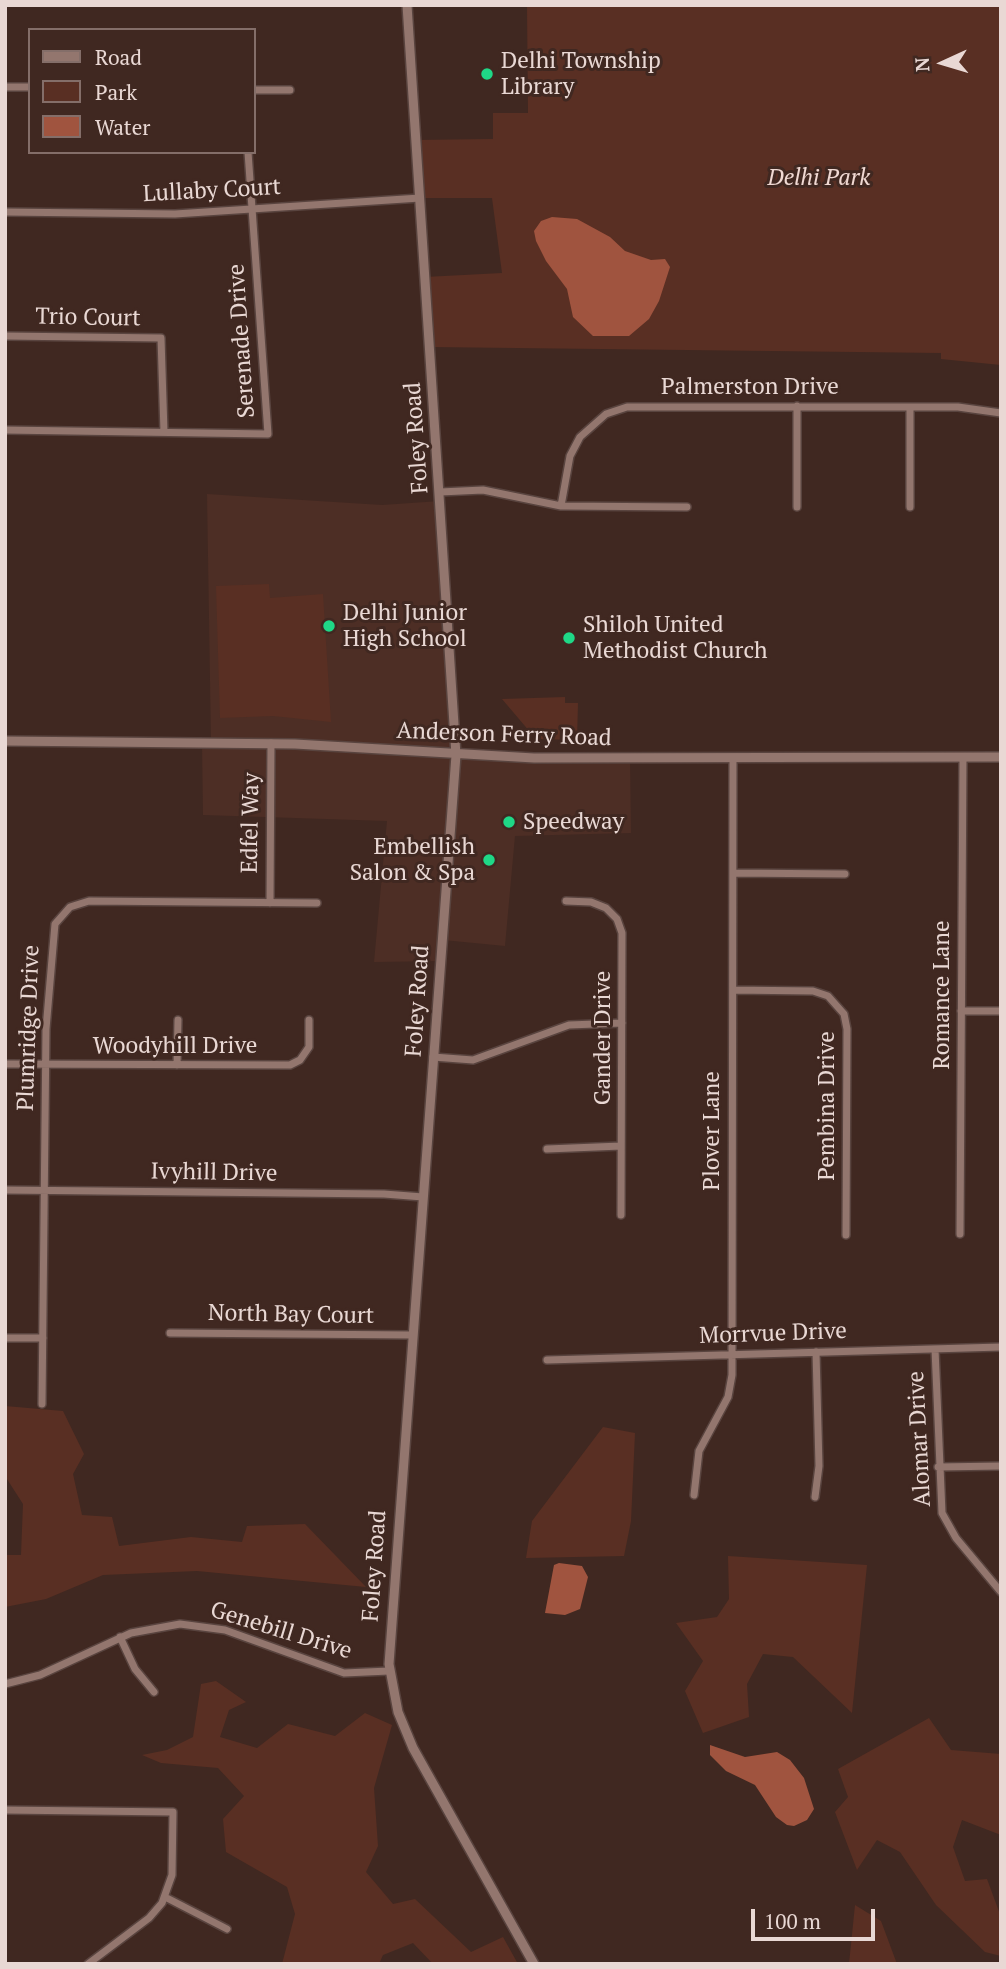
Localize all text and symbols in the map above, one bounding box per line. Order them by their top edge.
legend [28,28,256,154]
north arrow [908,28,978,98]
text: Road [95,43,142,71]
place label: Delhi Township Library [501,47,661,101]
text: N [909,56,935,73]
marker: Delhi Township Library [479,66,495,82]
text: Park [95,78,137,106]
text: Water [95,113,150,141]
park label: Delhi Park [768,164,870,192]
street label: Lullaby Court [142,174,282,208]
street label: Serenade Drive [223,263,261,419]
street label: Trio Court [35,303,141,333]
street label: Palmerston Drive [661,373,839,401]
street label: Foley Road [399,381,435,495]
place label: Delhi Junior High School [343,599,467,653]
place label: Shiloh United Methodist Church [583,611,768,665]
marker: Delhi Junior High School [321,618,337,634]
marker: Shiloh United Methodist Church [561,630,577,646]
street label: Anderson Ferry Road [396,717,612,753]
street label: Edfel Way [236,772,266,874]
place label: Speedway [523,808,624,836]
marker: Speedway [501,814,517,830]
place label: Embellish Salon & Spa [350,833,475,887]
marker: Embellish Salon & Spa [481,852,497,868]
street label: Romance Lane [928,921,956,1069]
street label: Plumridge Drive [12,944,46,1112]
street label: Foley Road [400,944,436,1058]
street label: Gander Drive [589,971,617,1105]
street label: Pembina Drive [813,1031,841,1181]
street label: Woodyhill Drive [93,1032,257,1060]
street label: Plover Lane [698,1071,726,1191]
street label: Ivyhill Drive [150,1158,278,1188]
street label: North Bay Court [208,1300,374,1330]
street label: Morrvue Drive [699,1318,847,1350]
street label: Alomar Drive [903,1370,937,1508]
street label: Foley Road [357,1509,393,1623]
street label: Genebill Drive [207,1596,355,1666]
scale bar [754,1896,878,1940]
text: 100 m [764,1907,821,1935]

